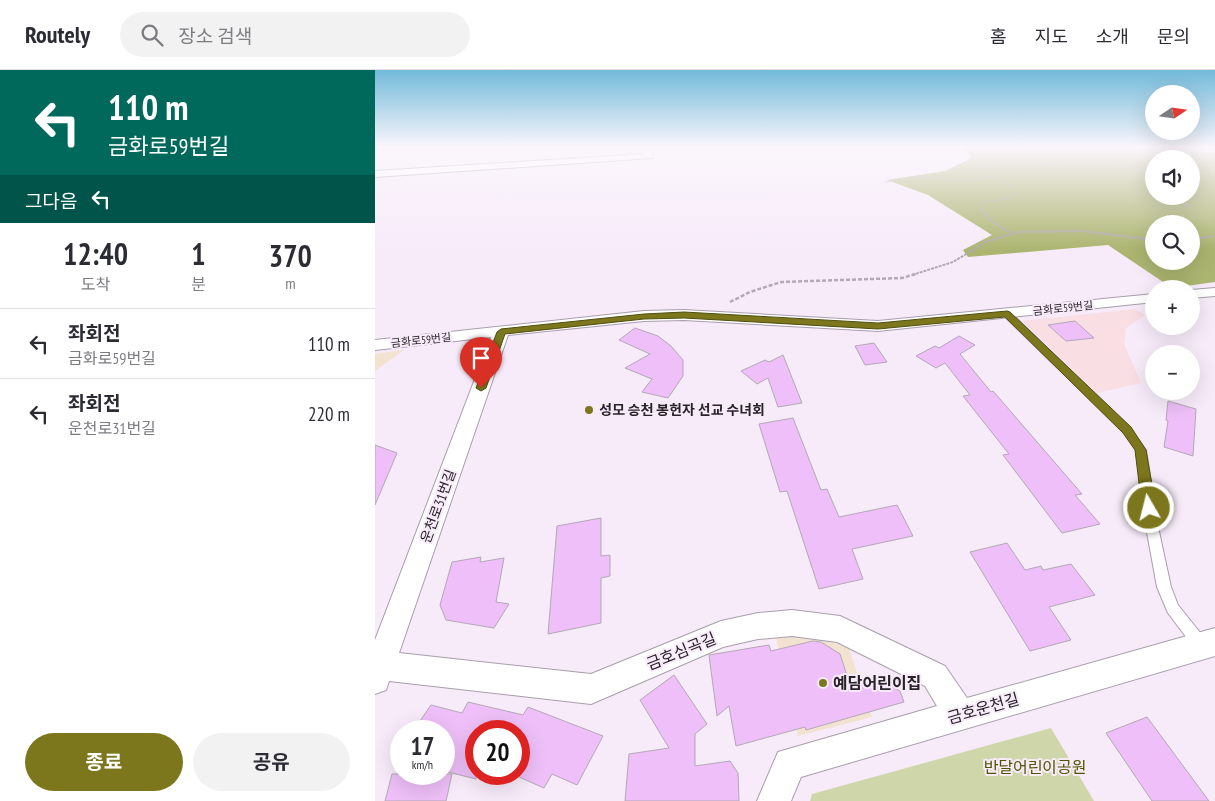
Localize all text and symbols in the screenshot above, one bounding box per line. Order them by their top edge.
search box [120,12,470,57]
text: Routely [25,19,90,50]
icon: search [138,21,166,49]
text: 장소 검색 [178,24,252,48]
text: 홈 [990,25,1007,48]
text: 지도 [1035,25,1068,48]
text: 소개 [1096,25,1129,48]
text: 문의 [1157,25,1190,48]
text: 110 m [108,84,189,130]
north arrow [1145,85,1200,140]
map controls [1145,85,1200,400]
icon: left [25,90,90,155]
text: 금화로59번길 [108,132,229,160]
button: sound [1145,150,1200,205]
icon: left [87,185,115,213]
text: 그다음 [25,189,77,213]
button: search [1145,215,1200,270]
text: 12:40 [63,234,128,273]
text: 1 [191,234,206,273]
text: 370 [269,236,312,275]
text: m [285,273,296,293]
text: 도착 [81,274,110,294]
text: 분 [191,274,206,294]
button: + [1145,280,1200,335]
street label: 금화로59번길 [1032,298,1094,318]
text: 좌회전 [68,321,120,345]
icon: left [25,330,53,358]
street label: 금화로59번길 [390,330,452,350]
text: 110 m [308,332,350,356]
pin [460,337,502,388]
icon: arrive [467,344,495,372]
button: − [1145,345,1200,400]
text: 금화로59번길 [68,348,156,368]
text: 좌회전 [68,391,120,415]
icon: left [25,400,53,428]
place label: 성모 승천 봉헌자 선교 수녀회 [599,401,765,419]
text: 220 m [308,402,350,426]
marker: 성모 승천 봉헌자 선교 수녀회 [583,404,595,416]
text: 운천로31번길 [68,418,156,438]
street label: 운천로31번길 [416,467,460,545]
position arrow [1122,481,1174,533]
street label: 금호심곡길 [643,628,719,674]
place label: 예담어린이집 [833,673,921,693]
marker: 예담어린이집 [817,677,829,689]
street label: 금호운천길 [945,688,1021,728]
speed limit sign: 20 [465,720,530,785]
text: 17 [411,730,434,762]
button: 종료 [25,733,183,791]
button: 공유 [193,733,350,791]
text: km/h [412,757,433,772]
park label: 반달어린이공원 [983,757,1087,777]

